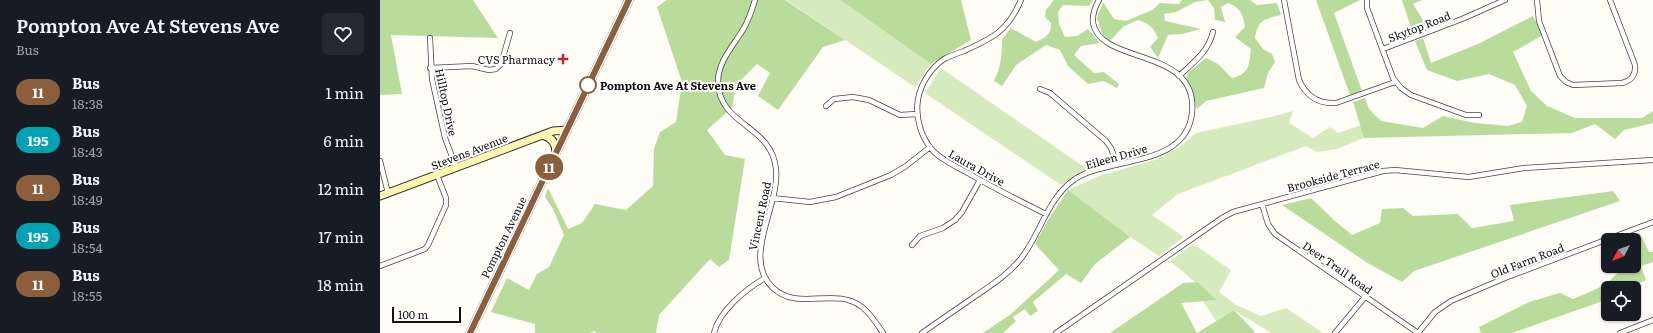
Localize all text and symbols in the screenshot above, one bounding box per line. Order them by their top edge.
street label: Skytop Road [1385,7,1453,45]
text: Pompton Ave At Stevens Ave [16,11,279,39]
button: heart [322,13,364,55]
text: Bus [16,40,39,59]
place label: CVS Pharmacy [478,51,556,67]
marker: CVS Pharmacy [558,54,568,64]
street label: Hilltop Drive [432,67,462,138]
text: Bus [72,71,100,94]
marker: Pompton Ave At Stevens Ave [579,76,597,94]
place label: Pompton Ave At Stevens Ave [600,77,756,93]
text: 1 min [325,81,364,104]
text: 11 [32,82,44,102]
text: 18:38 [72,94,103,113]
text: Bus [72,119,100,142]
text: 6 min [323,129,364,152]
street label: Stevens Avenue [428,129,510,173]
text: 195 [27,130,49,150]
street label: Eileen Drive [1083,139,1149,173]
text: 18:43 [72,142,103,161]
street label: Laura Drive [946,145,1008,189]
line badge: 11 [531,154,567,180]
street label: Brookside Terrace [1285,155,1381,195]
text: 11 [543,157,555,177]
text: Bus [72,167,100,190]
text: 12 min [318,177,364,200]
text: 11 [32,178,44,198]
street label: Vincent Road [744,180,774,252]
text: 18:49 [72,190,103,209]
street label: Pompton Avenue [476,193,530,280]
text: Bus [72,215,100,238]
text: 17 min [318,225,364,248]
text: 195 [27,226,49,246]
north arrow [1601,233,1641,273]
map controls [1601,233,1641,321]
street label: Deer Trail Road [1300,237,1377,297]
text: 18:54 [72,238,103,257]
street label: Old Farm Road [1488,239,1566,281]
text: Bus [72,263,100,286]
text: 18 min [317,273,364,296]
text: 11 [32,274,44,294]
button: locate [1601,281,1641,321]
text: 18:55 [72,286,102,305]
scale bar [392,305,461,324]
text: 100 m [398,306,428,322]

